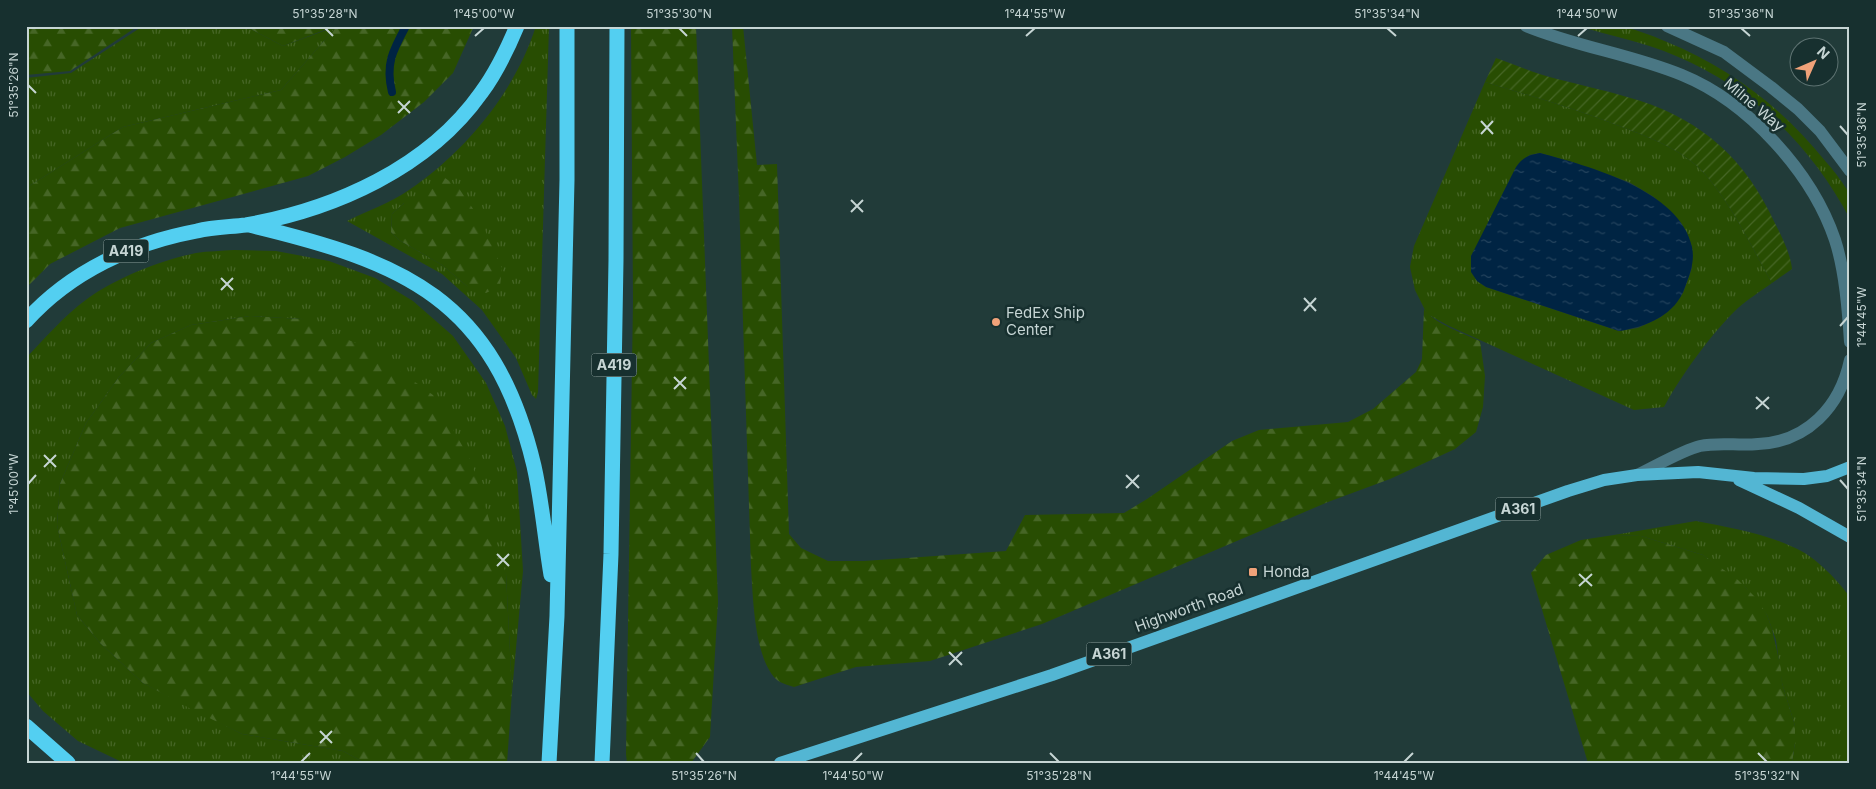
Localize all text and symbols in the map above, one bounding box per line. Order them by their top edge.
text: 51°35'28"N [292,6,358,21]
text: 1°45'00"W [453,6,515,21]
text: 51°35'30"N [646,6,712,21]
text: 1°44'55"W [1005,6,1066,21]
text: 51°35'34"N [1354,6,1420,21]
text: 1°44'50"W [1556,6,1618,21]
text: 51°35'36"N [1708,6,1774,21]
north arrow [1788,38,1838,88]
text: N [1814,43,1833,62]
text: 51°35'26"N [6,52,21,118]
street label: Milne Way [1720,74,1789,136]
text: 51°35'36"N [1854,102,1869,168]
road number: A419 [104,240,148,262]
text: 1°44'45"W [1854,287,1869,347]
place label: FedEx Ship Center [1006,303,1085,339]
marker: FedEx Ship Center [990,316,1002,328]
road number: A419 [592,354,636,376]
text: 1°45'00"W [6,453,21,515]
text: 51°35'34"N [1854,456,1869,522]
road number: A361 [1496,498,1540,520]
place label: Honda [1263,562,1310,581]
marker: Honda [1247,566,1259,578]
street label: Highworth Road [1132,579,1246,636]
road number: A361 [1086,642,1132,666]
text: 1°44'55"W [271,768,332,783]
text: 51°35'26"N [671,768,737,783]
text: 1°44'50"W [822,768,884,783]
text: 51°35'28"N [1026,768,1092,783]
text: 1°44'45"W [1374,768,1434,783]
text: 51°35'32"N [1734,768,1800,783]

